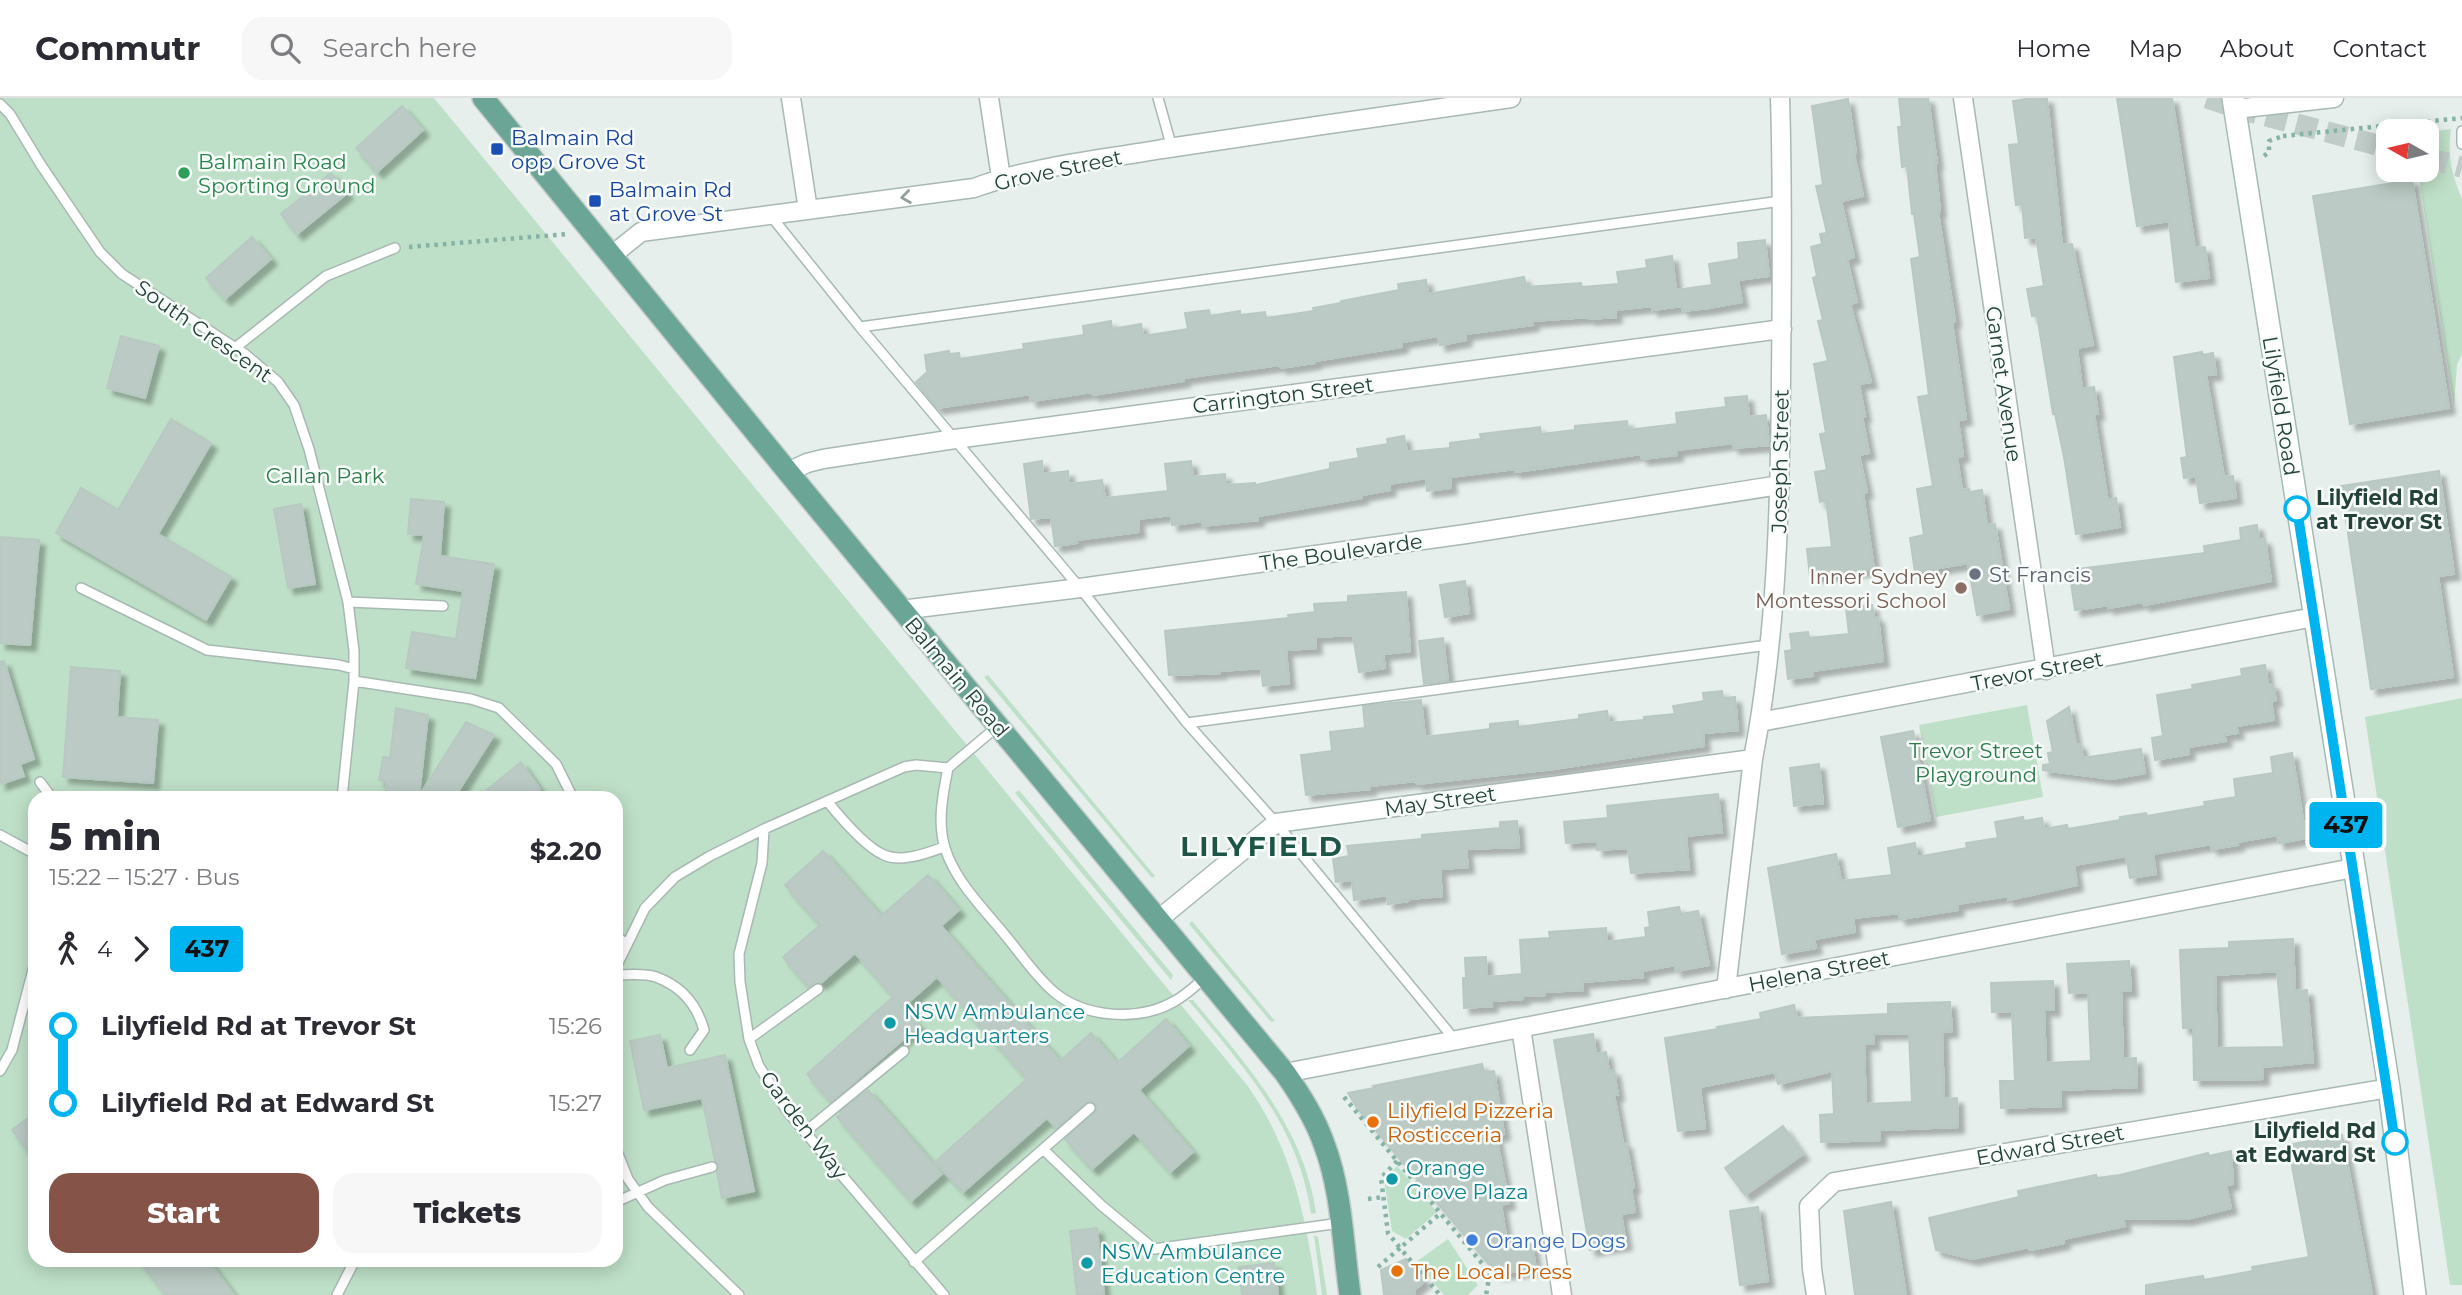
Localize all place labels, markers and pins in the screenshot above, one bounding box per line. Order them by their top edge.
place label: Balmain Rd opp Grove St [511,125,646,174]
marker: Balmain Rd opp Grove St [489,141,505,157]
place label: Balmain Road Sporting Ground [198,149,375,198]
marker: Balmain Road Sporting Ground [176,165,192,181]
place label: Balmain Rd at Grove St [609,177,732,226]
marker: Balmain Rd at Grove St [587,193,603,209]
place label: Lilyfield Rd at Trevor St [2316,485,2442,534]
marker: Lilyfield Rd at Trevor St [2284,496,2310,522]
place label: St Francis [1989,562,2091,587]
place label: Inner Sydney Montessori School [1755,564,1948,613]
marker: St Francis [1967,566,1983,582]
marker: Inner Sydney Montessori School [1953,580,1969,596]
place label: NSW Ambulance Headquarters [904,999,1085,1048]
marker: NSW Ambulance Headquarters [882,1015,898,1031]
place label: Lilyfield Pizzeria Rosticceria [1387,1098,1554,1147]
marker: Lilyfield Pizzeria Rosticceria [1365,1114,1381,1130]
place label: Lilyfield Rd at Edward St [2235,1118,2376,1167]
marker: Lilyfield Rd at Edward St [2382,1129,2408,1155]
place label: Orange Grove Plaza [1406,1155,1529,1204]
marker: Orange Grove Plaza [1384,1171,1400,1187]
place label: Orange Dogs [1486,1228,1626,1253]
marker: Orange Dogs [1464,1232,1480,1248]
place label: NSW Ambulance Education Centre [1101,1239,1285,1288]
marker: NSW Ambulance Education Centre [1079,1255,1095,1271]
place label: The Local Press [1411,1259,1572,1284]
marker: The Local Press [1389,1263,1405,1279]

